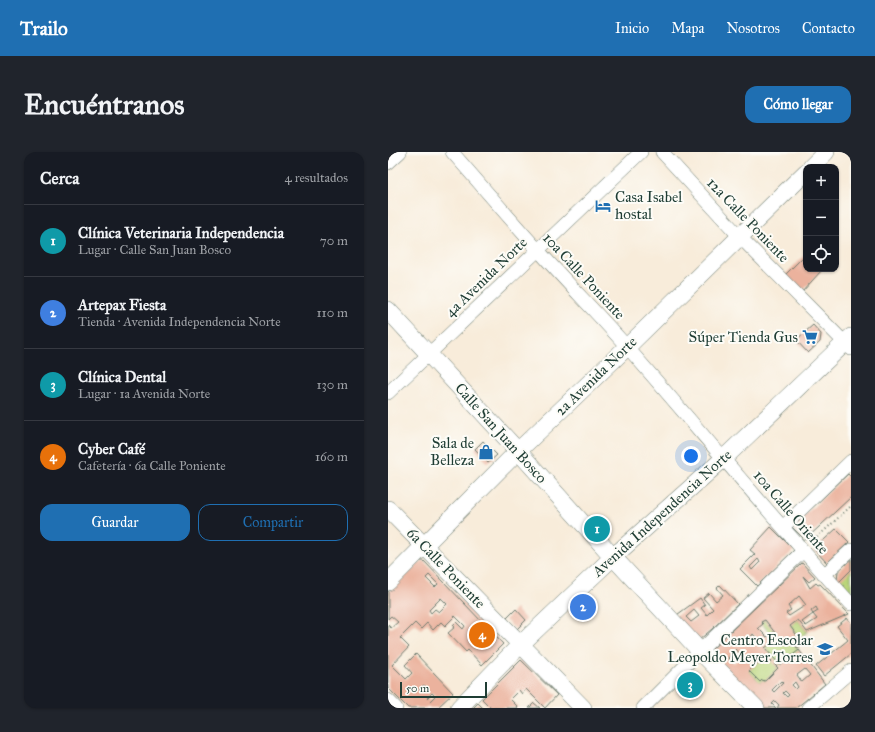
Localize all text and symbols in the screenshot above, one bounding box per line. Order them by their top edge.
text: Trailo [20,17,68,40]
text: Inicio [615,20,649,37]
text: Mapa [671,20,704,37]
text: Nosotros [726,20,780,37]
text: Contacto [802,20,855,37]
button: Cómo llegar [745,86,851,123]
text: Encuéntranos [24,87,185,122]
map controls [803,164,839,272]
button: + [803,164,839,200]
text: Cerca [40,168,79,189]
text: 4 resultados [285,170,348,186]
street label: 12a Calle Poniente [703,174,793,266]
place label: Casa Isabel hostal [615,188,683,223]
hotel icon: Casa Isabel hostal [594,197,612,215]
button: − [803,200,839,236]
text: Clínica Veterinaria Independencia [78,224,284,242]
street label: 10a Calle Poniente [539,229,629,323]
text: 1 [50,233,56,249]
text: 70 m [320,233,348,249]
street label: 4a Avenida Norte [441,233,531,321]
button: locate [803,236,839,272]
text: Lugar · Calle San Juan Bosco [78,242,231,258]
text: Artepax Fiesta [78,296,166,314]
text: 2 [50,305,56,321]
text: 110 m [316,305,348,321]
text: Tienda · Avenida Independencia Norte [78,314,281,330]
place label: Súper Tienda Gus [689,328,798,346]
supermarket icon: Súper Tienda Gus [801,328,819,346]
street label: 2a Avenida Norte [552,333,640,419]
text: Clínica Dental [78,368,166,386]
text: 3 [50,377,56,393]
text: 130 m [316,377,348,393]
street label: Calle San Juan Bosco [450,379,551,488]
text: Lugar · 1a Avenida Norte [78,386,210,402]
place label: Sala de Belleza [430,434,475,469]
text: Cyber Café [78,440,145,458]
shop icon: Sala de Belleza [477,443,495,461]
street label: Avenida Independencia Norte [588,446,735,581]
your location [681,446,701,466]
text: 4 [49,449,57,465]
text: 160 m [315,449,348,465]
text: Cafetería · 6a Calle Poniente [78,458,226,474]
street label: 10a Calle Oriente [750,466,832,558]
button: Guardar [40,504,190,541]
button: Compartir [198,504,348,541]
pin: 1 [584,514,610,544]
street label: 6a Calle Poniente [403,524,489,612]
pin: 2 [570,592,596,622]
pin: 4 [469,620,495,650]
place label: Centro Escolar Leopoldo Meyer Torres [667,631,813,666]
school or university icon: Centro Escolar Leopoldo Meyer Torres [816,640,834,658]
pin: 3 [677,670,703,700]
scale bar [400,680,487,699]
text: 50 m [406,682,429,695]

